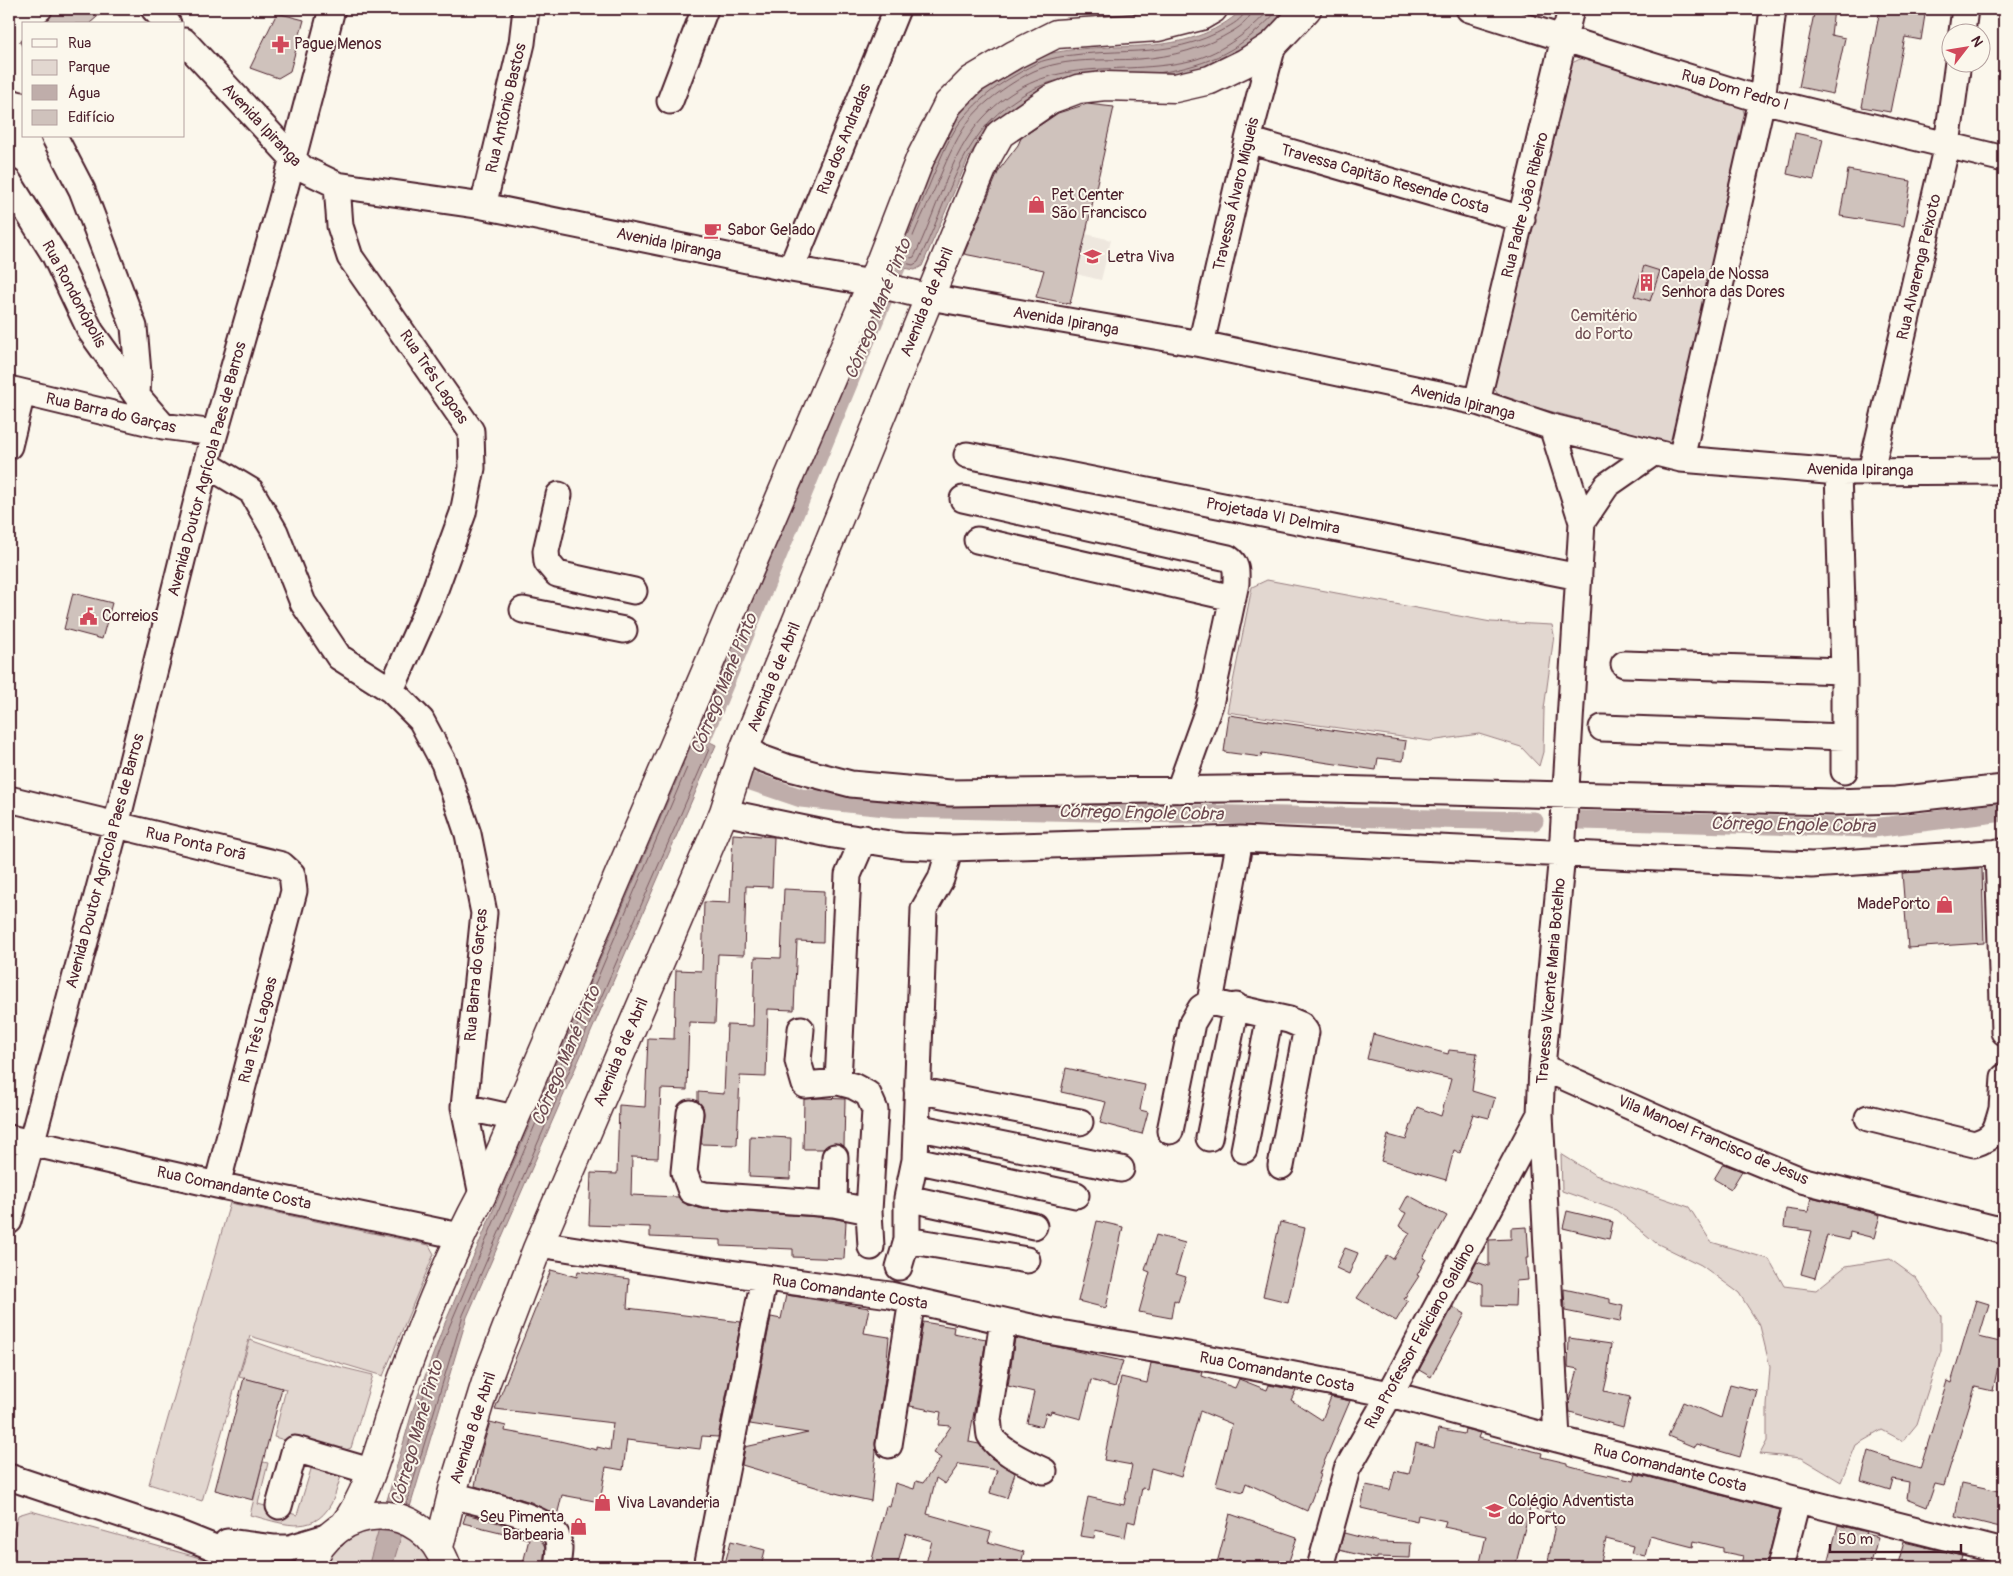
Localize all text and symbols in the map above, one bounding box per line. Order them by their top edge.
legend [22,22,185,138]
north arrow [1940,22,1990,72]
text: N [1967,33,1986,50]
text: Rua [68,34,91,53]
pharmacy icon: Pague Menos [270,34,290,54]
place label: Pague Menos [294,34,381,54]
street label: Rua Antônio Bastos [481,41,531,175]
text: Parque [68,58,111,77]
street label: Rua Dom Pedro I [1679,65,1791,115]
street label: Avenida Ipiranga [218,79,306,171]
street label: Rua dos Andradas [813,81,875,197]
text: Água [68,84,100,103]
text: Edifício [68,108,114,127]
street label: Travessa Álvaro Migueis [1209,115,1263,273]
street label: Rua Padre João Ribeiro [1497,130,1553,280]
street label: Travessa Capitão Resende Costa [1278,140,1492,218]
place label: Pet Center São Francisco [1051,185,1147,223]
street label: Rua Alvarenga Peixoto [1892,192,1946,342]
shop icon: Pet Center São Francisco [1027,194,1047,214]
cafe icon: Sabor Gelado [703,220,723,240]
place label: Sabor Gelado [727,220,816,240]
street label: Avenida Ipiranga [615,223,723,265]
water label: Córrego Mané Pinto [839,234,917,383]
street label: Rua Rondonópolis [37,237,111,351]
street label: Avenida 8 de Abril [896,244,958,360]
school or university icon: Letra Viva [1083,247,1103,267]
place label: Letra Viva [1107,247,1175,267]
place label: Capela de Nossa Senhora das Dores [1661,264,1785,302]
building icon: Capela de Nossa Senhora das Dores [1637,273,1657,293]
street label: Avenida Ipiranga [1012,302,1120,340]
park label: Cemitério do Porto [1571,306,1638,344]
street label: Rua Três Lagoas [395,326,473,428]
street label: Avenida Doutor Agrícola Paes de Barros [163,340,251,598]
street label: Avenida Ipiranga [1409,379,1517,425]
street label: Rua Barra do Garças [44,388,178,438]
street label: Avenida Ipiranga [1806,459,1914,481]
street label: Projetada VI Delmira [1204,493,1342,539]
public building icon: Correios [78,606,98,626]
place label: Correios [102,606,158,626]
water label: Córrego Mané Pinto [685,609,763,758]
street label: Avenida 8 de Abril [743,619,805,735]
street label: Avenida Doutor Agrícola Paes de Barros [61,732,149,990]
water label: Córrego Engole Cobra [1058,800,1225,826]
water label: Córrego Engole Cobra [1710,812,1877,838]
street label: Rua Ponta Porã [144,823,248,865]
street label: Travessa Vicente Maria Botelho [1532,877,1570,1085]
place label: MadePorto [1857,894,1930,914]
shop icon: MadePorto [1934,894,1954,914]
street label: Rua Barra do Garças [460,908,492,1042]
street label: Rua Três Lagoas [234,975,282,1085]
water label: Córrego Mané Pinto [526,982,606,1129]
street label: Avenida 8 de Abril [589,995,653,1109]
street label: Vila Manoel Francisco de Jesus [1615,1091,1811,1189]
street label: Rua Comandante Costa [155,1162,313,1214]
street label: Rua Professor Feliciano Galdino [1360,1239,1480,1433]
street label: Rua Comandante Costa [771,1270,929,1314]
street label: Rua Comandante Costa [1198,1347,1356,1397]
water label: Córrego Mané Pinto [385,1357,449,1508]
street label: Avenida 8 de Abril [446,1370,500,1486]
street label: Rua Comandante Costa [1591,1439,1749,1497]
place label: Colégio Adventista do Porto [1508,1491,1634,1529]
shop icon: Viva Lavanderia [593,1493,613,1513]
place label: Viva Lavanderia [617,1493,720,1513]
school or university icon: Colégio Adventista do Porto [1484,1500,1504,1520]
place label: Seu Pimenta Barbearia [479,1507,564,1545]
shop icon: Seu Pimenta Barbearia [568,1516,588,1536]
scale bar [1830,1521,1962,1553]
text: 50 m [1838,1530,1873,1549]

